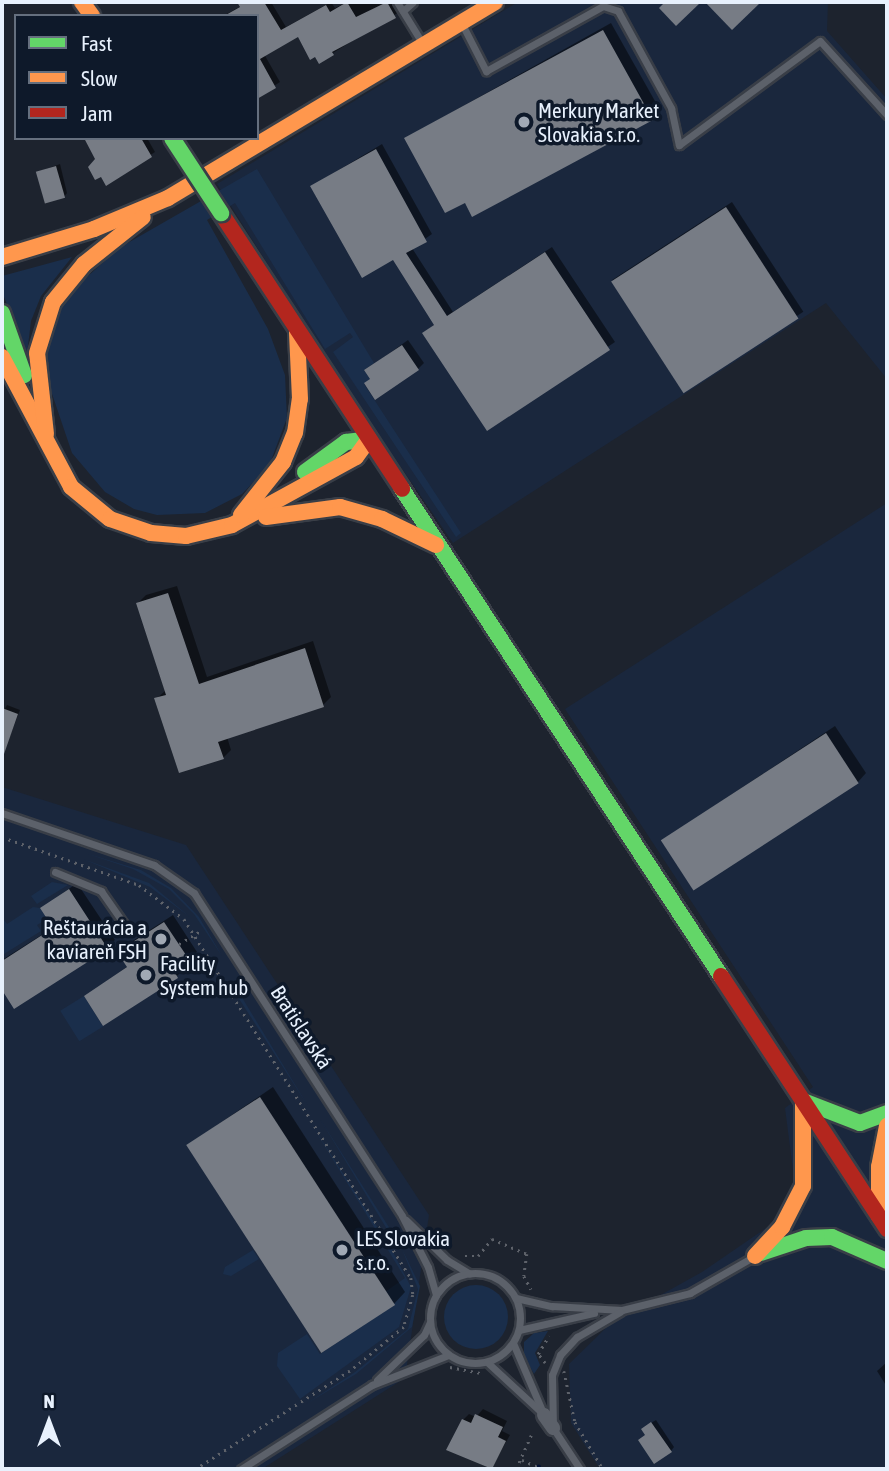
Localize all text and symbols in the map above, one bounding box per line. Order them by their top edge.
legend [14,14,259,140]
text: Fast [81,31,112,55]
text: Slow [81,66,117,90]
place label: Merkury Market Slovakia s.r.o. [538,97,659,147]
text: Jam [81,101,113,125]
marker: Merkury Market Slovakia s.r.o. [516,114,532,130]
place label: Reštaurácia a kaviareň FSH [43,914,147,964]
marker: Reštaurácia a kaviareň FSH [153,931,169,947]
place label: Facility System hub [160,950,248,1000]
marker: Facility System hub [138,967,154,983]
street label: Bratislavská [266,981,338,1073]
place label: LES Slovakia s.r.o. [356,1225,450,1275]
marker: LES Slovakia s.r.o. [334,1242,350,1258]
north arrow [14,1387,84,1457]
text: N [43,1390,55,1412]

